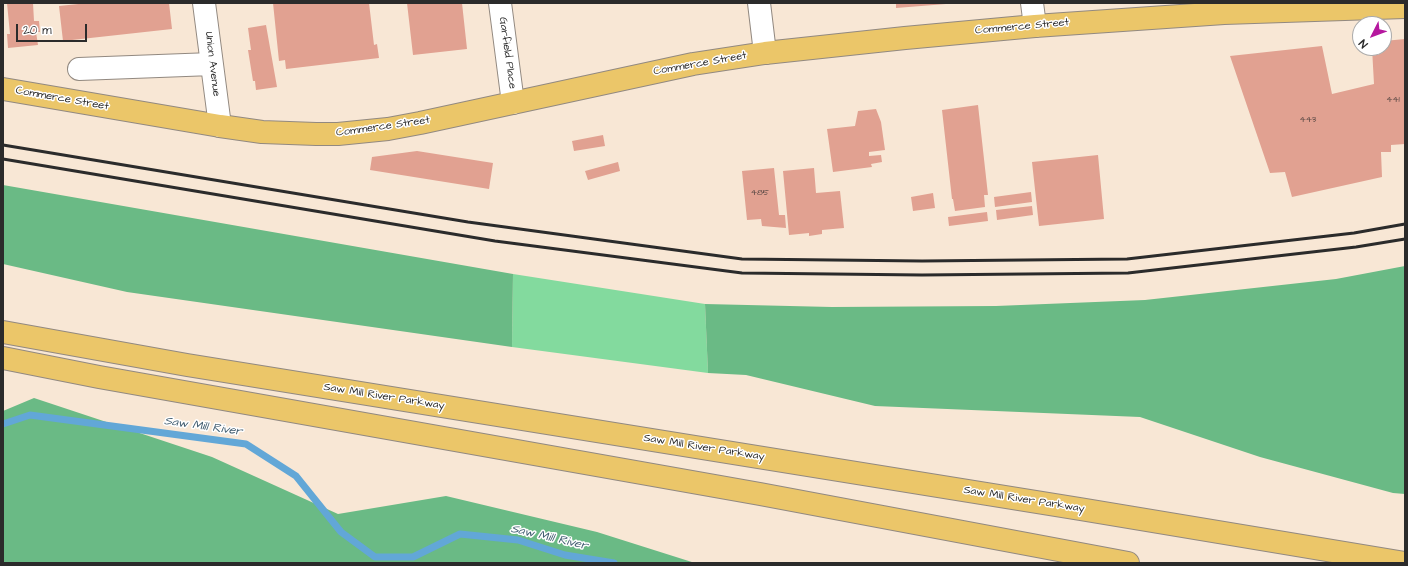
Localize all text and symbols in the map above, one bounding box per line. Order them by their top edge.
scale bar [18,16,89,42]
street label: Garfield Place [495,16,519,90]
street label: Commerce Street [974,16,1070,38]
north arrow [1352,16,1392,56]
text: 20 m [23,22,52,39]
street label: Union Avenue [201,31,223,97]
text: N [1356,36,1371,51]
street label: Commerce Street [652,49,748,79]
street label: Commerce Street [14,84,110,114]
house number: 441 [1386,95,1400,105]
street label: Commerce Street [335,114,431,140]
house number: 443 [1300,115,1316,125]
house number: 485 [751,188,769,198]
street label: Saw Mill River Parkway [323,381,445,413]
water label: Saw Mill River [163,414,243,440]
street label: Saw Mill River Parkway [643,432,765,464]
street label: Saw Mill River Parkway [963,484,1085,516]
water label: Saw Mill River [509,522,589,554]

